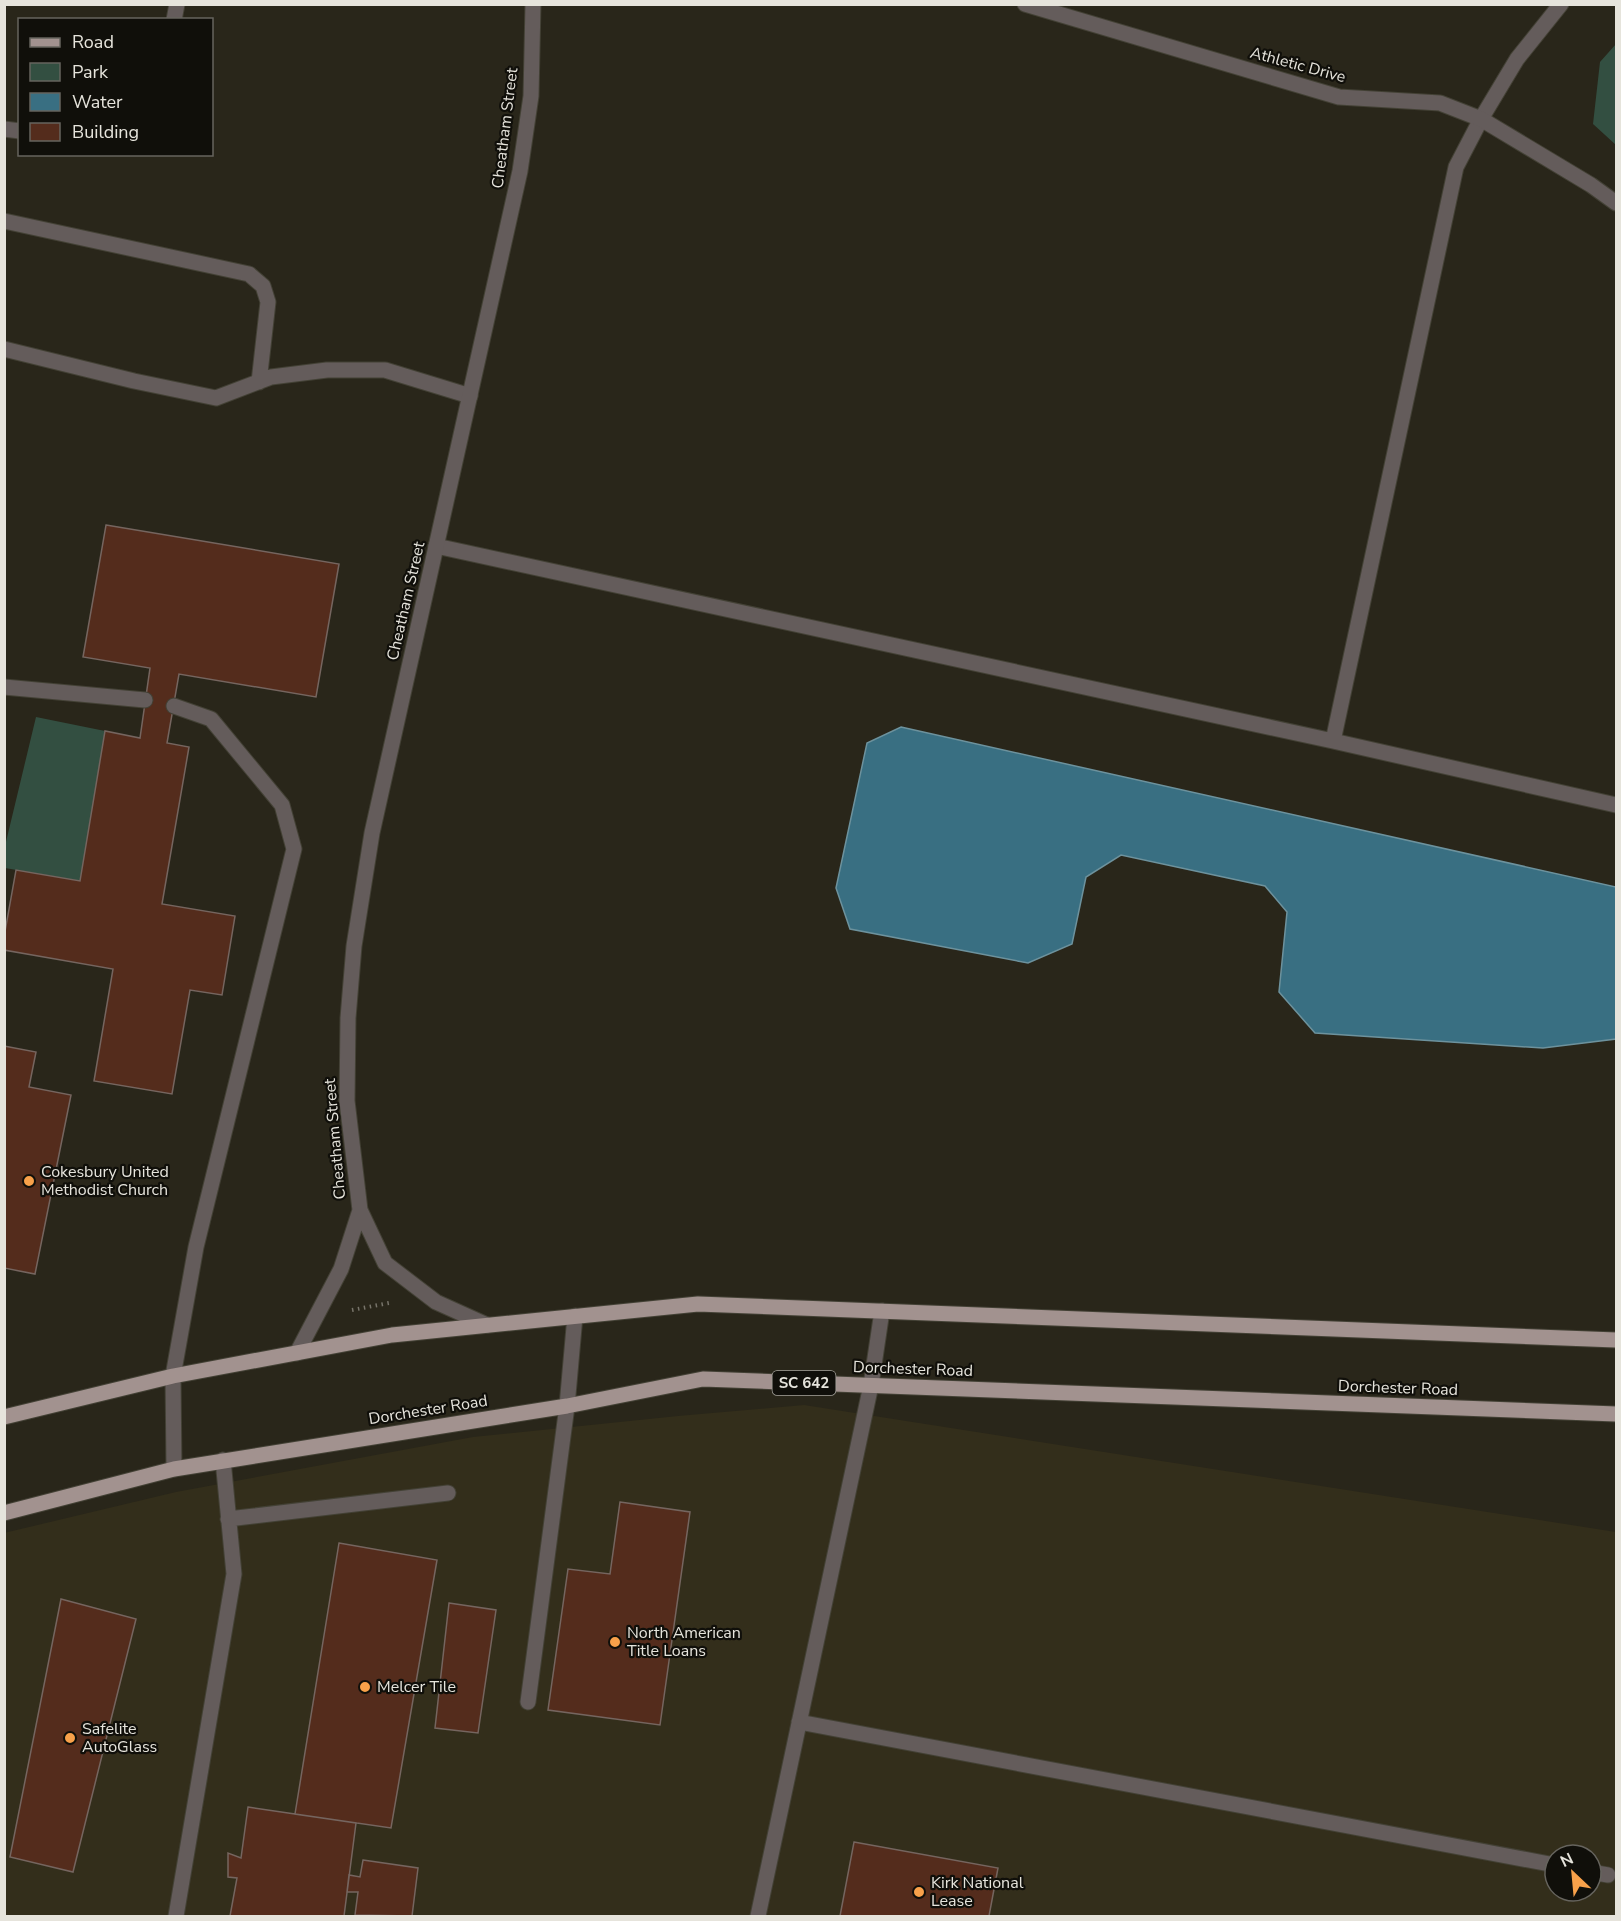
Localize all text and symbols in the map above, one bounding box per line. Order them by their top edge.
legend [18,18,213,156]
text: Road [72,30,114,54]
street label: Athletic Drive [1248,42,1348,88]
text: Park [72,60,109,84]
street label: Cheatham Street [487,66,523,190]
text: Water [72,90,123,114]
text: Building [72,120,139,144]
street label: Cheatham Street [382,539,430,663]
street label: Cheatham Street [319,1077,351,1200]
place label: Cokesbury United Methodist Church [41,1161,169,1201]
marker: Cokesbury United Methodist Church [22,1174,36,1188]
street label: Dorchester Road [853,1356,973,1382]
road number: SC 642 [772,1371,836,1395]
street label: Dorchester Road [1338,1375,1458,1401]
street label: Dorchester Road [367,1390,489,1430]
place label: North American Title Loans [627,1622,741,1662]
marker: North American Title Loans [608,1635,622,1649]
place label: Melcer Tile [377,1676,456,1698]
marker: Melcer Tile [358,1680,372,1694]
place label: Safelite AutoGlass [82,1718,157,1758]
marker: Safelite AutoGlass [63,1731,77,1745]
north arrow [1543,1843,1603,1903]
text: N [1557,1848,1577,1873]
place label: Kirk National Lease [931,1872,1024,1912]
marker: Kirk National Lease [912,1885,926,1899]

